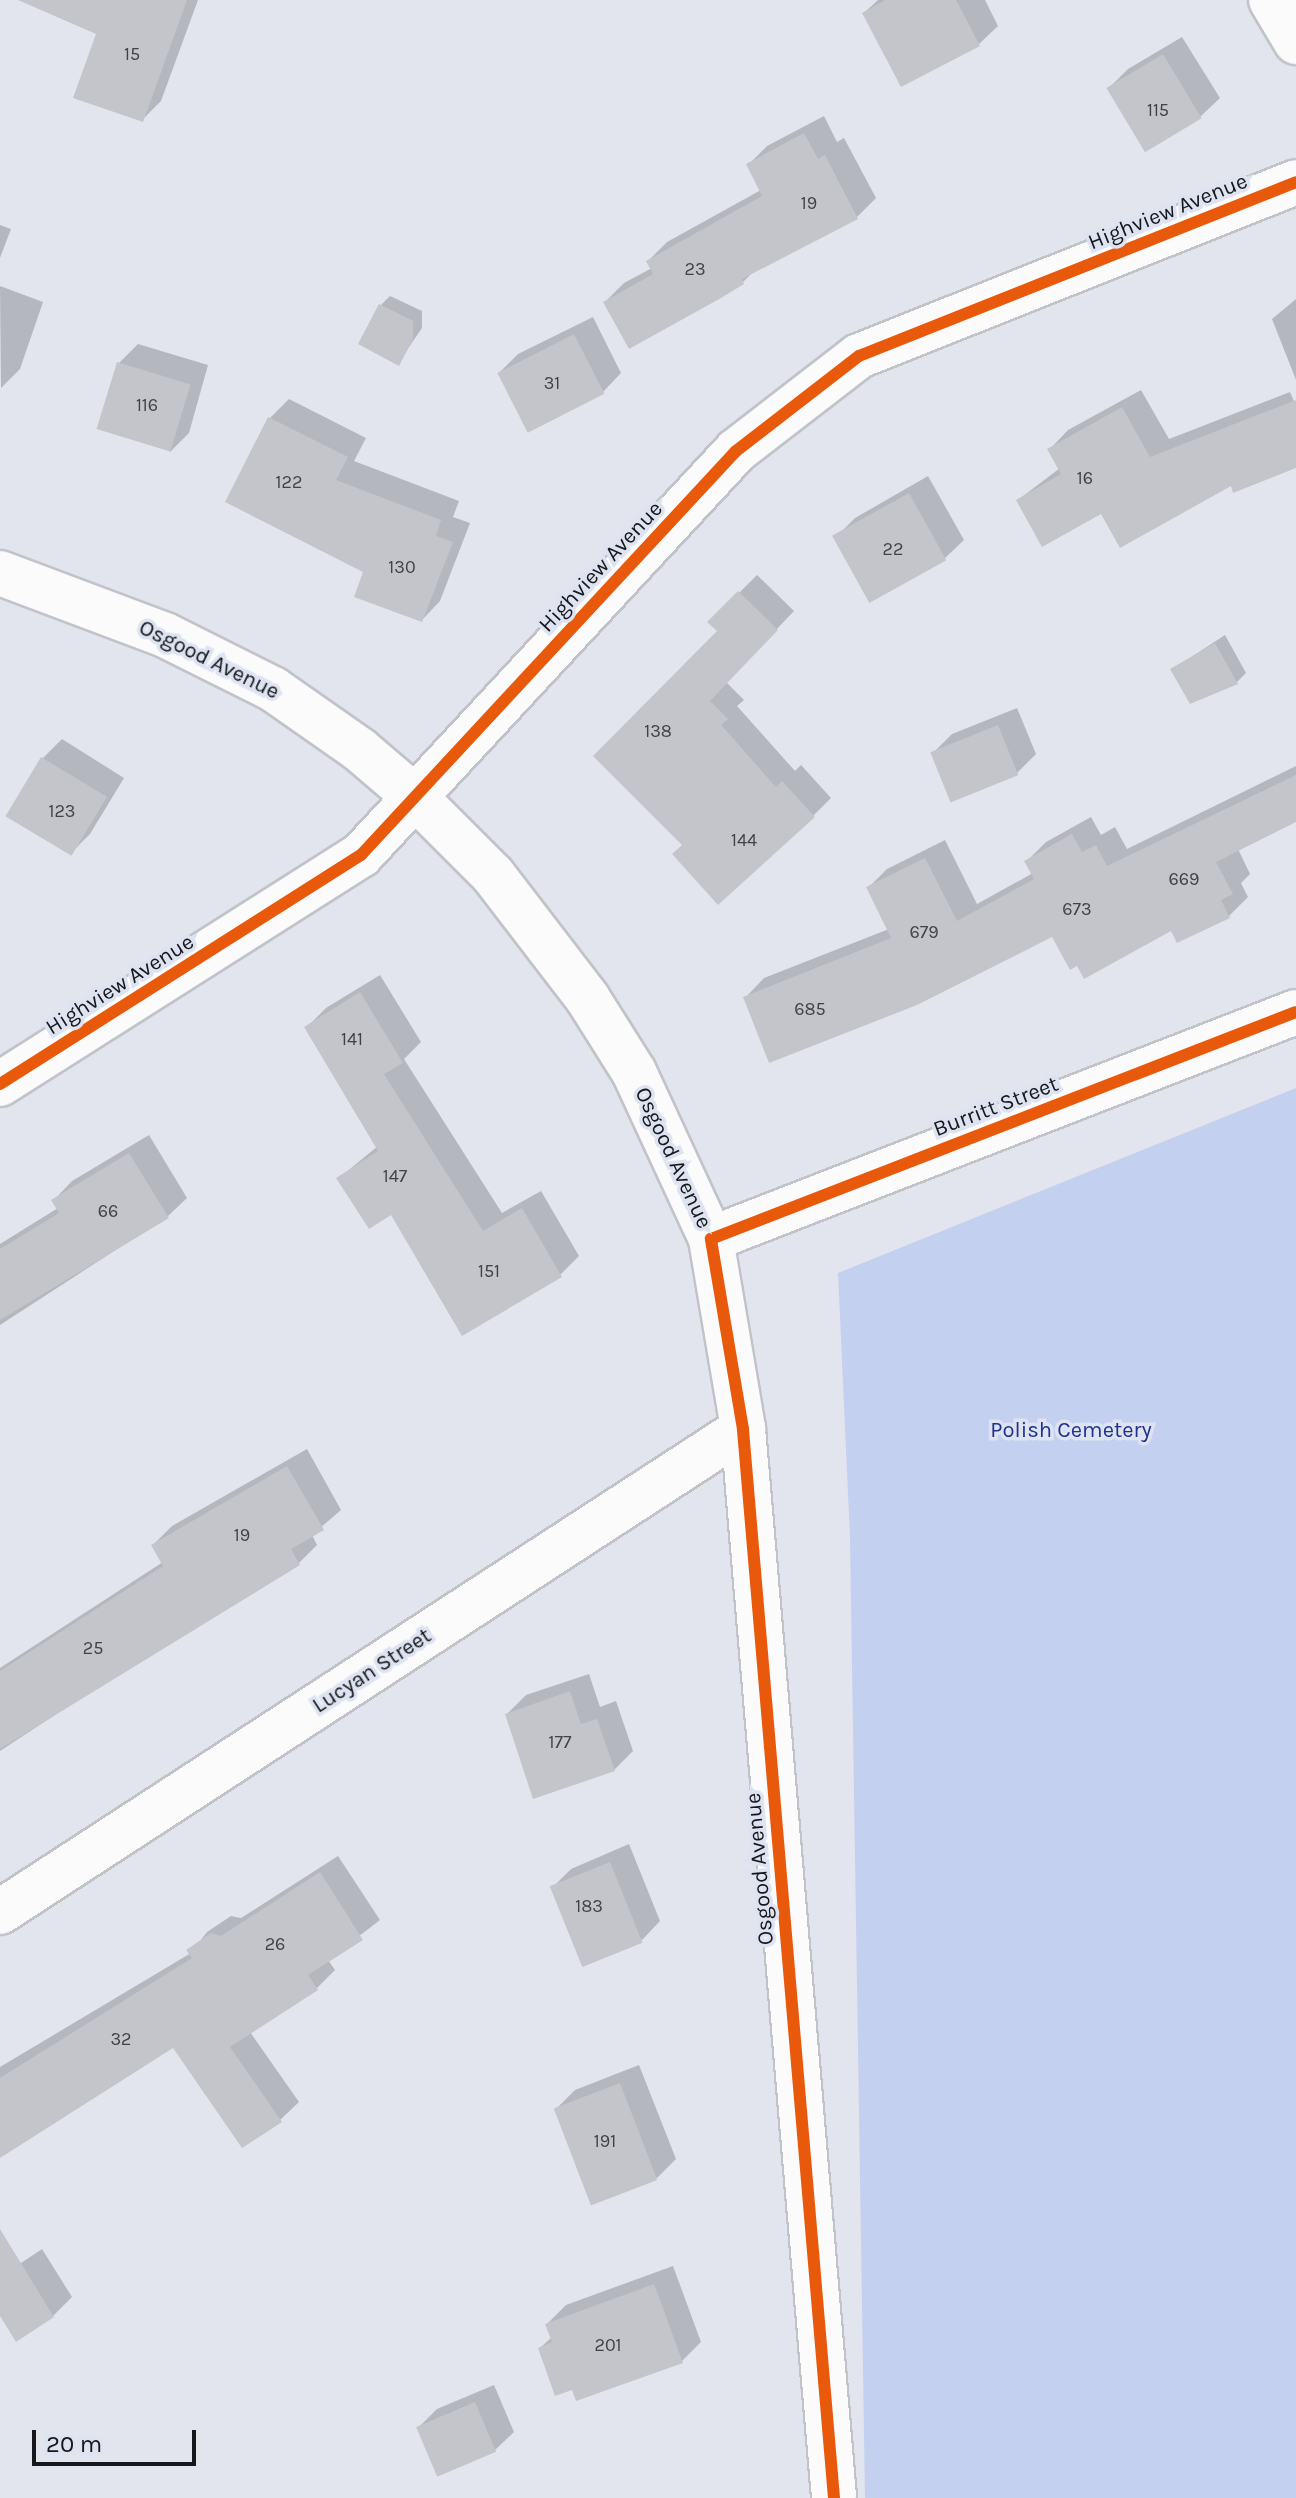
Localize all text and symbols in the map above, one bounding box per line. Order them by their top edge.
house number: 15 [124,43,140,65]
house number: 115 [1147,99,1169,121]
street label: Highview Avenue [1085,168,1251,256]
house number: 19 [801,192,817,214]
house number: 23 [684,258,706,280]
house number: 31 [544,372,560,394]
house number: 116 [136,394,158,416]
house number: 16 [1077,467,1093,489]
house number: 122 [276,471,302,493]
street label: Highview Avenue [534,496,668,638]
house number: 22 [883,538,903,560]
house number: 130 [388,556,416,578]
street label: Osgood Avenue [135,615,283,705]
house number: 138 [644,720,672,742]
house number: 123 [48,800,76,822]
house number: 144 [731,829,757,851]
house number: 669 [1168,868,1200,890]
house number: 673 [1062,898,1092,920]
house number: 679 [909,921,939,943]
street label: Highview Avenue [41,929,199,1041]
house number: 685 [794,998,826,1020]
house number: 141 [341,1028,363,1050]
street label: Burritt Street [930,1071,1062,1143]
street label: Osgood Avenue [629,1083,717,1233]
house number: 147 [383,1165,407,1187]
house number: 66 [98,1200,118,1222]
house number: 151 [478,1260,500,1282]
park label: Polish Cemetery [990,1418,1152,1444]
house number: 19 [234,1524,250,1546]
street label: Lucyan Street [308,1623,436,1719]
house number: 25 [83,1637,103,1659]
house number: 177 [549,1731,571,1753]
street label: Osgood Avenue [740,1792,780,1946]
house number: 183 [575,1895,603,1917]
house number: 26 [265,1933,285,1955]
house number: 32 [110,2028,132,2050]
house number: 191 [594,2130,616,2152]
house number: 201 [594,2334,622,2356]
scale bar [36,2414,200,2464]
text: 20 m [46,2430,102,2458]

